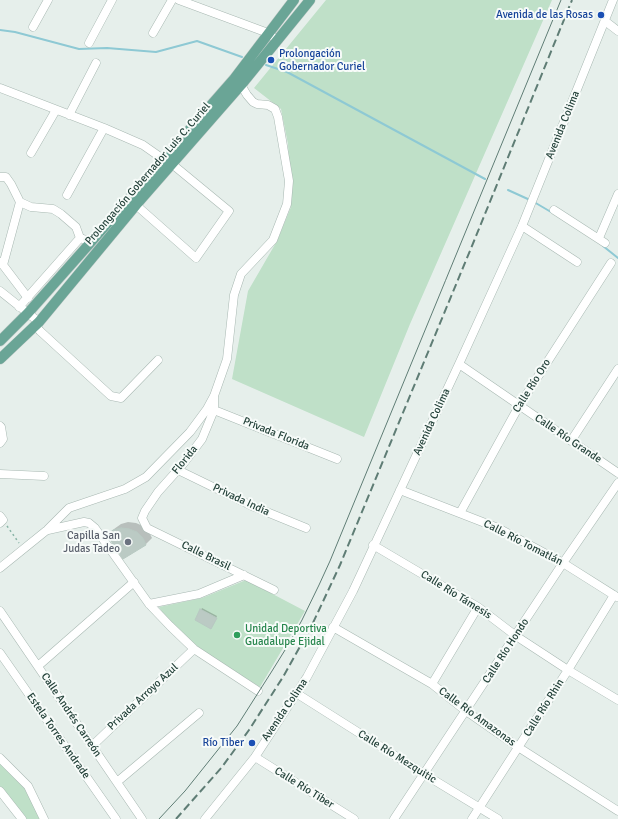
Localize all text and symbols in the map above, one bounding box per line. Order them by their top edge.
place label: Avenida de las Rosas [496,8,593,22]
marker: Avenida de las Rosas [596,10,606,20]
place label: Prolongación Gobernador Curiel [279,47,365,73]
marker: Prolongación Gobernador Curiel [266,55,276,65]
street label: Avenida Colima [543,89,583,161]
street label: Prolongación Gobernador Luis C. Curiel [83,100,213,248]
street label: Calle Río Oro [510,357,554,415]
street label: Avenida Colima [411,386,453,458]
street label: Calle Río Grande [532,412,604,466]
street label: Privada Florida [241,415,311,453]
street label: Florida [169,443,201,477]
street label: Privada India [211,481,271,519]
street label: Calle Río Tomatlán [481,517,565,569]
place label: Capilla San Judas Tadeo [63,529,120,555]
marker: Capilla San Judas Tadeo [123,537,133,547]
street label: Calle Brasil [179,538,233,574]
street label: Calle Río Támesis [418,568,494,622]
street label: Calle Río Hondo [480,616,532,686]
place label: Unidad Deportiva Guadalupe Ejidal [245,622,327,648]
marker: Unidad Deportiva Guadalupe Ejidal [232,630,242,640]
street label: Privada Arroyo Azul [105,661,181,733]
street label: Calle Andrés Carreón [38,670,104,760]
street label: Avenida Colima [259,676,311,744]
street label: Calle Río Rhin [521,677,567,739]
street label: Calle Río Amazonas [436,685,518,749]
street label: Estela Torres Andrade [23,691,93,781]
street label: Calle Río Mezquitic [355,728,439,786]
place label: Río Tiber [203,736,244,750]
marker: Río Tiber [247,738,257,748]
street label: Calle Río Tíber [272,764,336,812]

